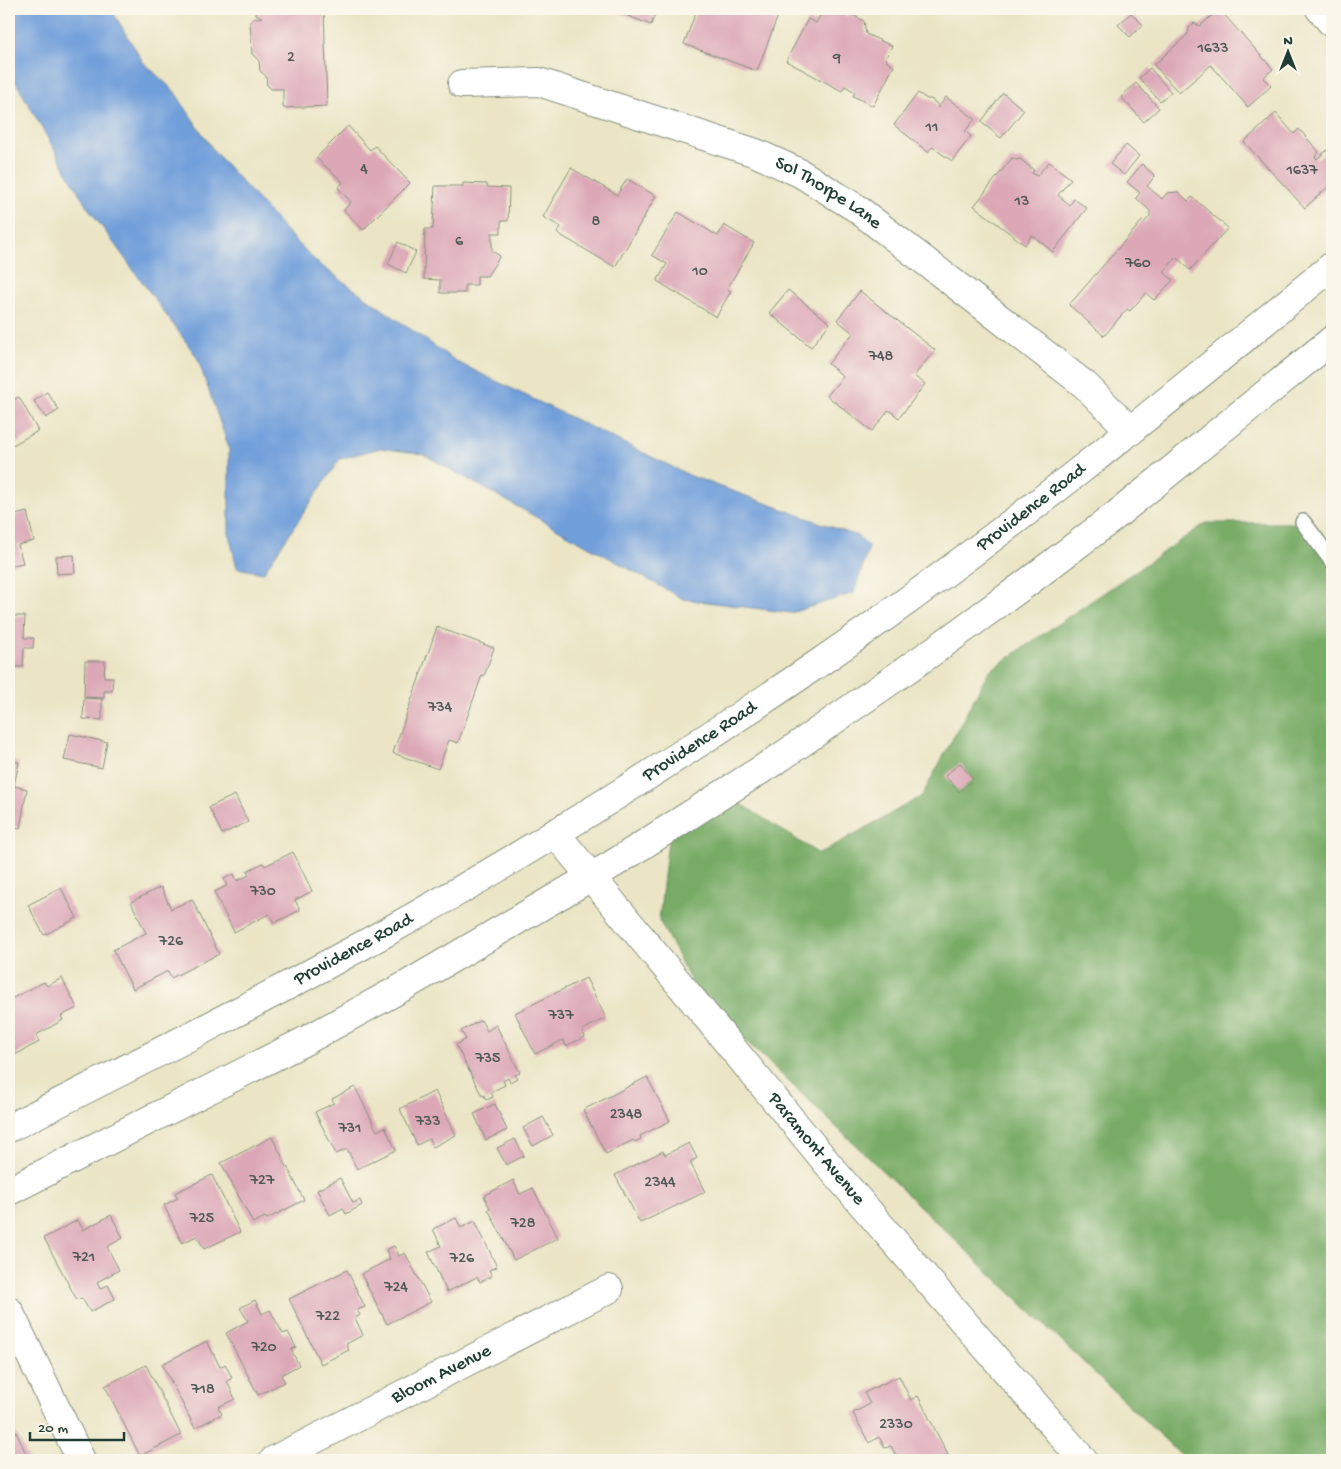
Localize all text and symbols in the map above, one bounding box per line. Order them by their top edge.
north arrow [1264,28,1314,78]
text: N [1283,33,1293,50]
house number: 1633 [1196,40,1229,59]
house number: 2 [287,49,295,68]
house number: 9 [832,50,841,69]
house number: 11 [925,119,938,138]
street label: Sol Thorpe Lane [771,152,886,235]
house number: 4 [360,161,368,180]
house number: 1637 [1285,162,1318,181]
house number: 13 [1014,193,1029,212]
house number: 8 [592,213,601,232]
house number: 6 [455,233,464,252]
house number: 760 [1124,255,1151,274]
house number: 10 [691,263,708,282]
house number: 748 [868,348,894,367]
street label: Providence Road [971,457,1092,558]
street label: Providence Road [638,695,763,788]
house number: 734 [427,699,453,718]
house number: 730 [249,883,276,902]
street label: Providence Road [289,907,419,992]
house number: 726 [158,933,184,952]
house number: 737 [548,1007,574,1026]
house number: 735 [474,1050,501,1069]
street label: Paramont Avenue [762,1087,870,1211]
house number: 2348 [610,1106,642,1125]
house number: 733 [415,1113,440,1132]
house number: 731 [337,1120,362,1139]
house number: 727 [249,1172,275,1191]
house number: 2344 [644,1174,676,1193]
house number: 725 [189,1210,214,1229]
house number: 728 [510,1215,536,1234]
house number: 721 [72,1249,95,1268]
house number: 726 [449,1250,475,1269]
house number: 724 [383,1279,408,1298]
house number: 722 [315,1308,340,1327]
house number: 720 [250,1339,277,1358]
street label: Bloom Avenue [387,1339,495,1410]
house number: 718 [190,1381,215,1400]
scale bar [30,1409,124,1441]
house number: 2330 [879,1416,913,1435]
text: 20 m [38,1420,68,1438]

